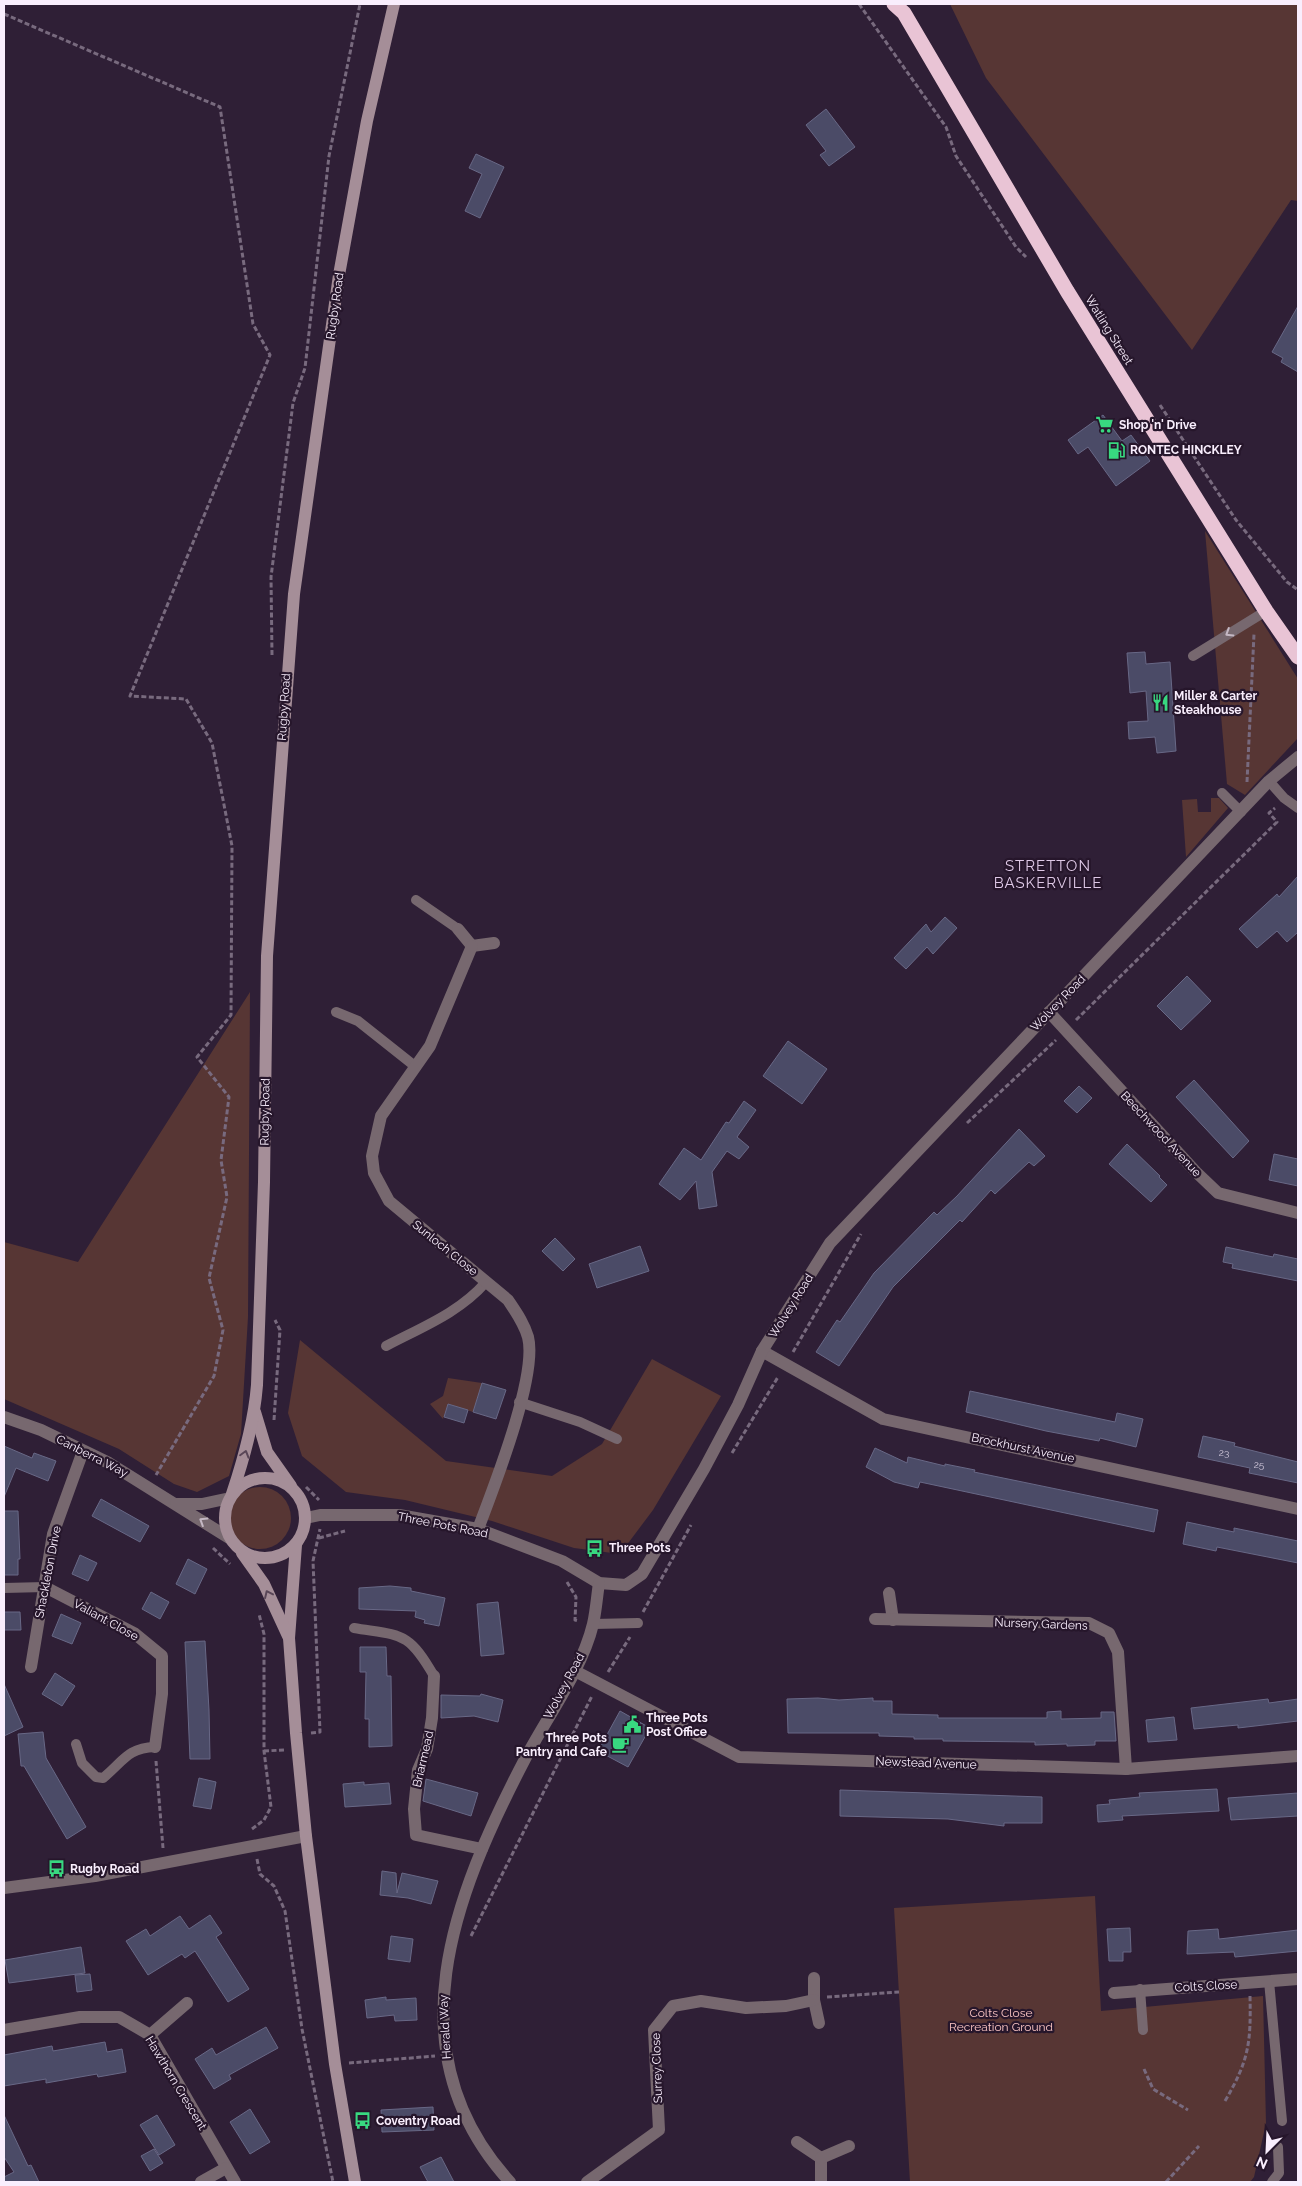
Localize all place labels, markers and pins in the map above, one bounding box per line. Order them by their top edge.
supermarket icon: Shop 'n' Drive [1095,415,1115,435]
place label: Shop 'n' Drive [1119,418,1196,432]
fuel station icon: RONTEC HINCKLEY [1106,440,1126,460]
place label: RONTEC HINCKLEY [1130,443,1242,457]
place label: Miller & Carter Steakhouse [1174,689,1257,717]
restaurant icon: Miller & Carter Steakhouse [1150,693,1170,713]
bus stop icon: Three Pots [585,1538,605,1558]
place label: Three Pots [609,1541,671,1555]
place label: Three Pots Post Office [646,1711,708,1739]
public building icon: Three Pots Post Office [622,1715,642,1735]
place label: Three Pots Pantry and Cafe [516,1731,607,1759]
cafe icon: Three Pots Pantry and Cafe [611,1735,631,1755]
bus stop icon: Rugby Road [46,1859,66,1879]
place label: Rugby Road [70,1862,139,1876]
bus stop icon: Coventry Road [352,2111,372,2131]
place label: Coventry Road [376,2114,460,2128]

